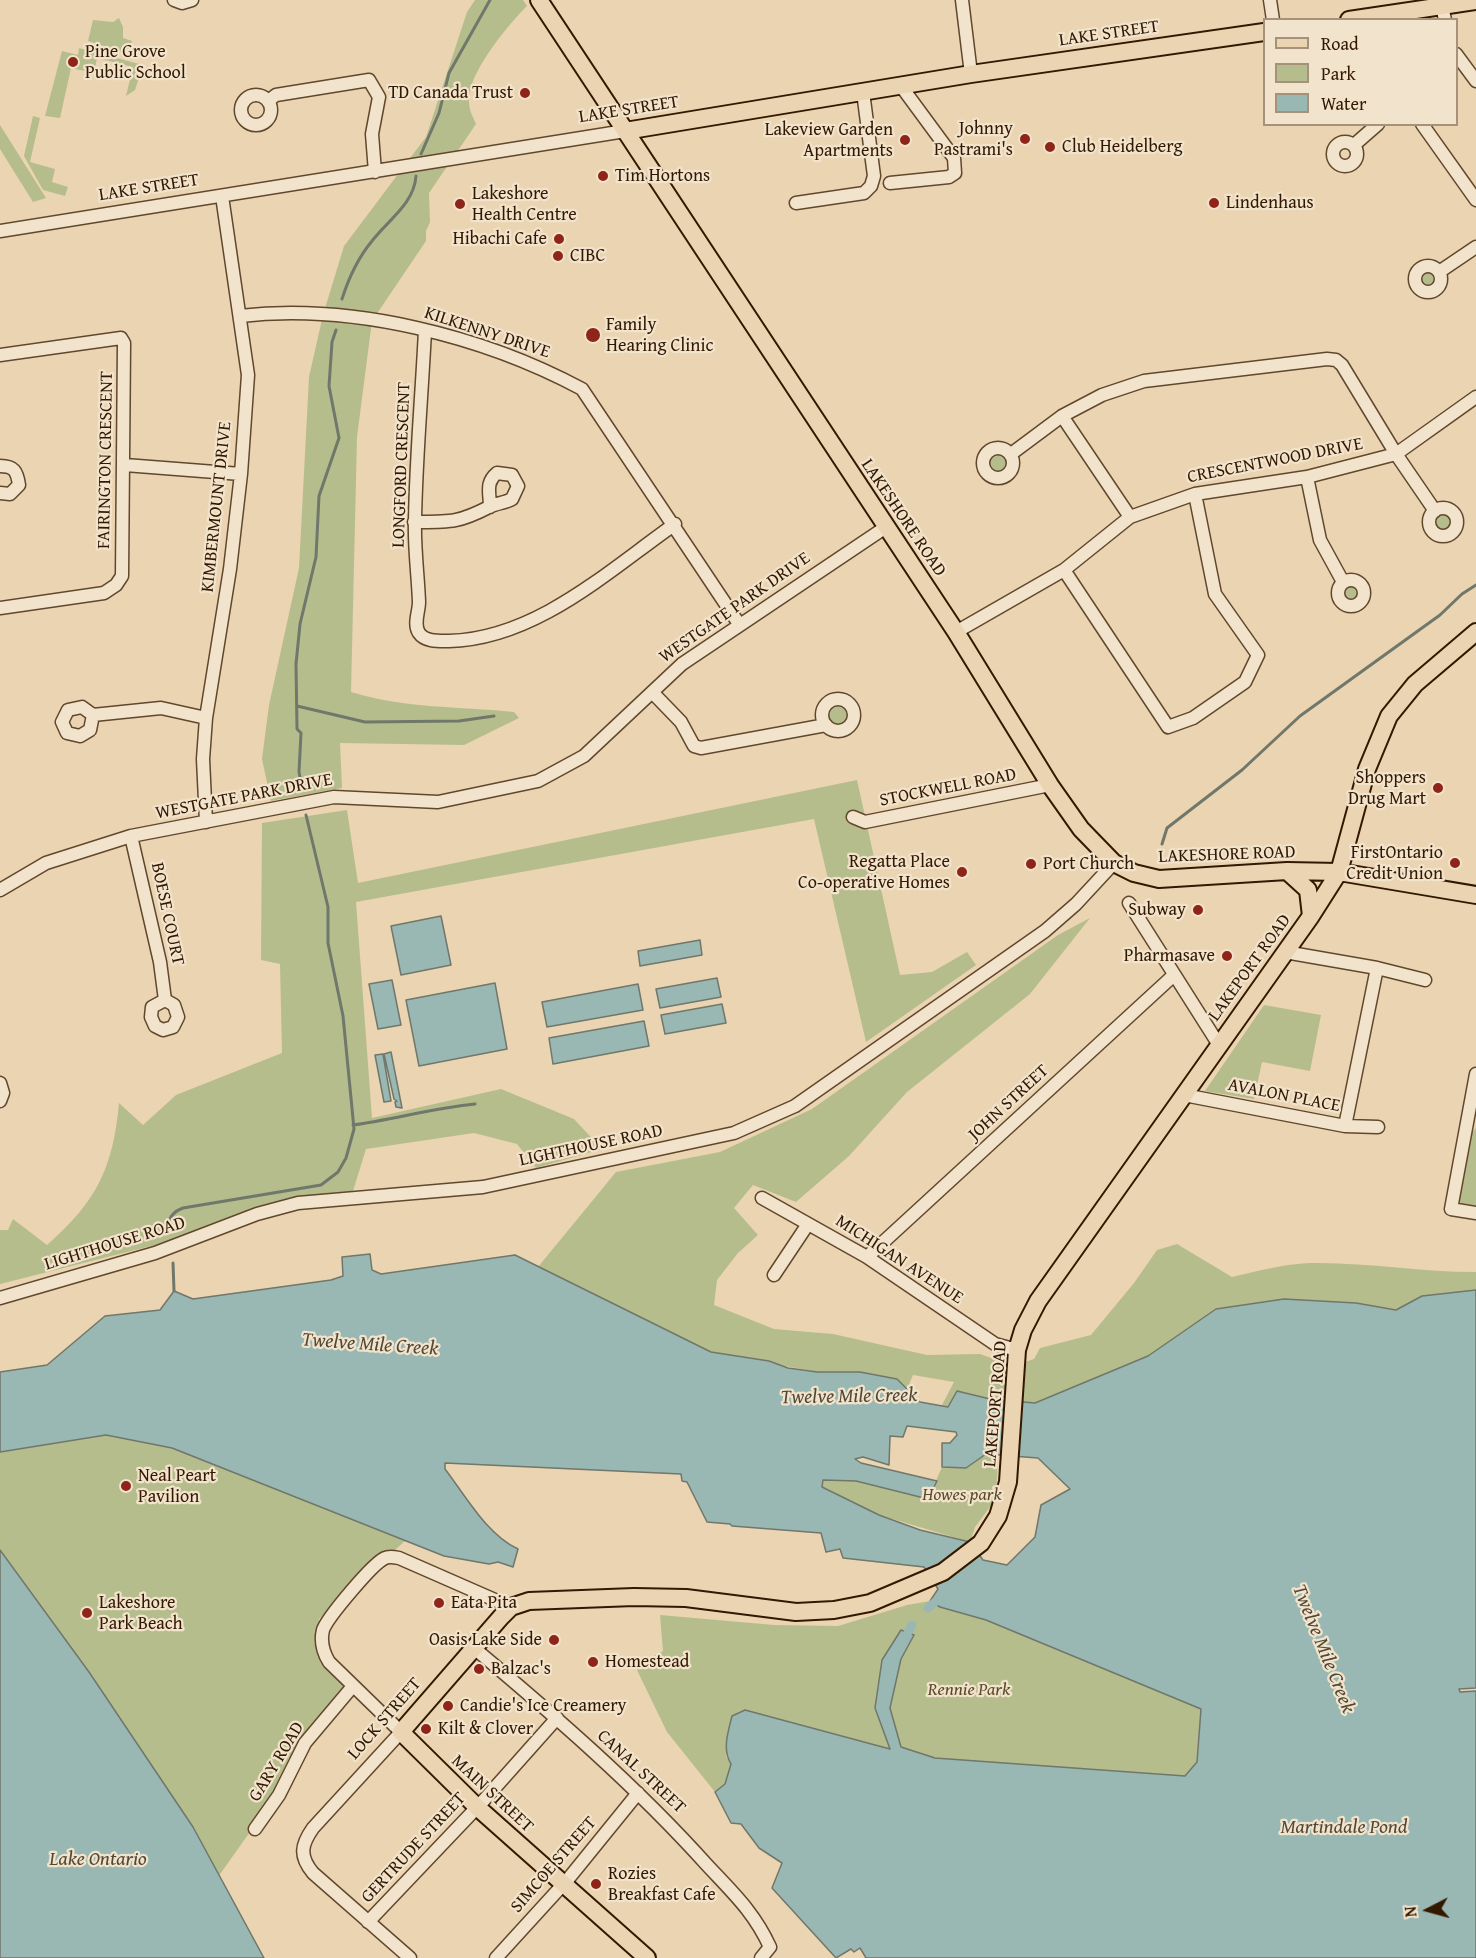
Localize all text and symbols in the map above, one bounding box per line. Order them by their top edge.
street label: LAKE STREET [1058,16,1160,52]
legend [1263,18,1458,126]
text: Road [1321,30,1359,57]
place label: Pine Grove Public School [85,41,186,84]
marker: Pine Grove Public School [66,55,80,69]
text: Park [1321,60,1356,87]
place label: TD Canada Trust [388,82,513,104]
marker: TD Canada Trust [518,86,532,100]
text: Water [1321,90,1366,117]
street label: LAKE STREET [577,91,681,129]
place label: Johnny Pastrami's [934,118,1013,160]
place label: Lakeview Garden Apartments [765,119,893,162]
marker: Johnny Pastrami's [1018,132,1032,146]
marker: Lakeview Garden Apartments [898,133,912,147]
place label: Club Heidelberg [1062,136,1183,158]
marker: Club Heidelberg [1043,140,1057,154]
place label: Tim Hortons [615,165,710,187]
street label: LAKE STREET [97,169,201,207]
marker: Tim Hortons [596,169,610,183]
place label: Lakeshore Health Centre [472,183,577,226]
place label: Lindenhaus [1226,192,1314,214]
marker: Lindenhaus [1207,196,1221,210]
marker: Lakeshore Health Centre [453,197,467,211]
place label: Hibachi Cafe [453,228,547,250]
marker: Hibachi Cafe [552,232,566,246]
place label: CIBC [570,245,605,267]
marker: CIBC [551,249,565,263]
street label: KILKENNY DRIVE [421,303,553,363]
place label: Family Hearing Clinic [606,314,713,356]
marker: Family Hearing Clinic [584,326,602,344]
street label: FAIRINGTON CRESCENT [94,371,118,549]
street label: LONGFORD CRESCENT [388,382,416,548]
street label: KIMBERMOUNT DRIVE [197,420,237,594]
street label: CRESCENTWOOD DRIVE [1185,433,1365,489]
street label: LAKESHORE ROAD [856,455,950,581]
street label: WESTGATE PARK DRIVE [655,548,815,668]
street label: STOCKWELL ROAD [878,764,1018,812]
place label: Shoppers Drug Mart [1348,767,1426,810]
street label: WESTGATE PARK DRIVE [154,769,334,825]
marker: Shoppers Drug Mart [1431,781,1445,795]
street label: LAKESHORE ROAD [1158,842,1296,868]
place label: FirstOntario Credit Union [1346,842,1443,884]
place label: Regatta Place Co-operative Homes [798,851,950,894]
place label: Port Church [1043,853,1134,875]
marker: FirstOntario Credit Union [1448,856,1462,870]
marker: Port Church [1024,857,1038,871]
street label: BOESE COURT [146,861,188,967]
marker: Regatta Place Co-operative Homes [955,865,969,879]
place label: Subway [1128,899,1186,921]
marker: Subway [1191,903,1205,917]
street label: LAKEPORT ROAD [1204,910,1296,1026]
place label: Pharmasave [1124,945,1215,967]
marker: Pharmasave [1220,949,1234,963]
street label: JOHN STREET [964,1060,1054,1146]
street label: AVALON PLACE [1226,1075,1342,1117]
street label: LIGHTHOUSE ROAD [517,1120,665,1172]
street label: MICHIGAN AVENUE [831,1211,967,1309]
street label: LIGHTHOUSE ROAD [42,1212,188,1276]
water label: Twelve Mile Creek [301,1328,439,1362]
street label: LAKEPORT ROAD [980,1340,1012,1468]
water label: Twelve Mile Creek [780,1384,918,1410]
place label: Neal Peart Pavilion [138,1465,216,1508]
marker: Neal Peart Pavilion [119,1479,133,1493]
park label: Howes park [922,1484,1002,1506]
water label: Twelve Mile Creek [1286,1581,1360,1717]
place label: Lakeshore Park Beach [99,1592,183,1634]
place label: Eata Pita [451,1592,517,1614]
marker: Eata Pita [432,1596,446,1610]
marker: Lakeshore Park Beach [80,1606,94,1620]
place label: Oasis Lake Side [429,1629,542,1651]
marker: Oasis Lake Side [547,1633,561,1647]
place label: Homestead [605,1651,689,1673]
marker: Homestead [586,1655,600,1669]
place label: Balzac's [491,1658,551,1680]
marker: Balzac's [472,1662,486,1676]
street label: LOCK STREET [344,1674,426,1764]
park label: Rennie Park [928,1679,1010,1701]
place label: Candie's Ice Creamery [460,1695,627,1717]
marker: Candie's Ice Creamery [441,1699,455,1713]
street label: GARY ROAD [245,1718,309,1806]
place label: Kilt & Clover [438,1718,533,1740]
marker: Kilt & Clover [419,1722,433,1736]
street label: CANAL STREET [592,1726,690,1818]
street label: MAIN STREET [446,1750,538,1838]
street label: GERTRUDE STREET [357,1788,471,1908]
street label: SIMCOE STREET [506,1812,602,1918]
water label: Martindale Pond [1280,1816,1408,1840]
water label: Lake Ontario [49,1848,147,1872]
place label: Rozies Breakfast Cafe [608,1863,716,1906]
marker: Rozies Breakfast Cafe [589,1877,603,1891]
north arrow [1398,1880,1458,1940]
text: N [1398,1905,1423,1918]

